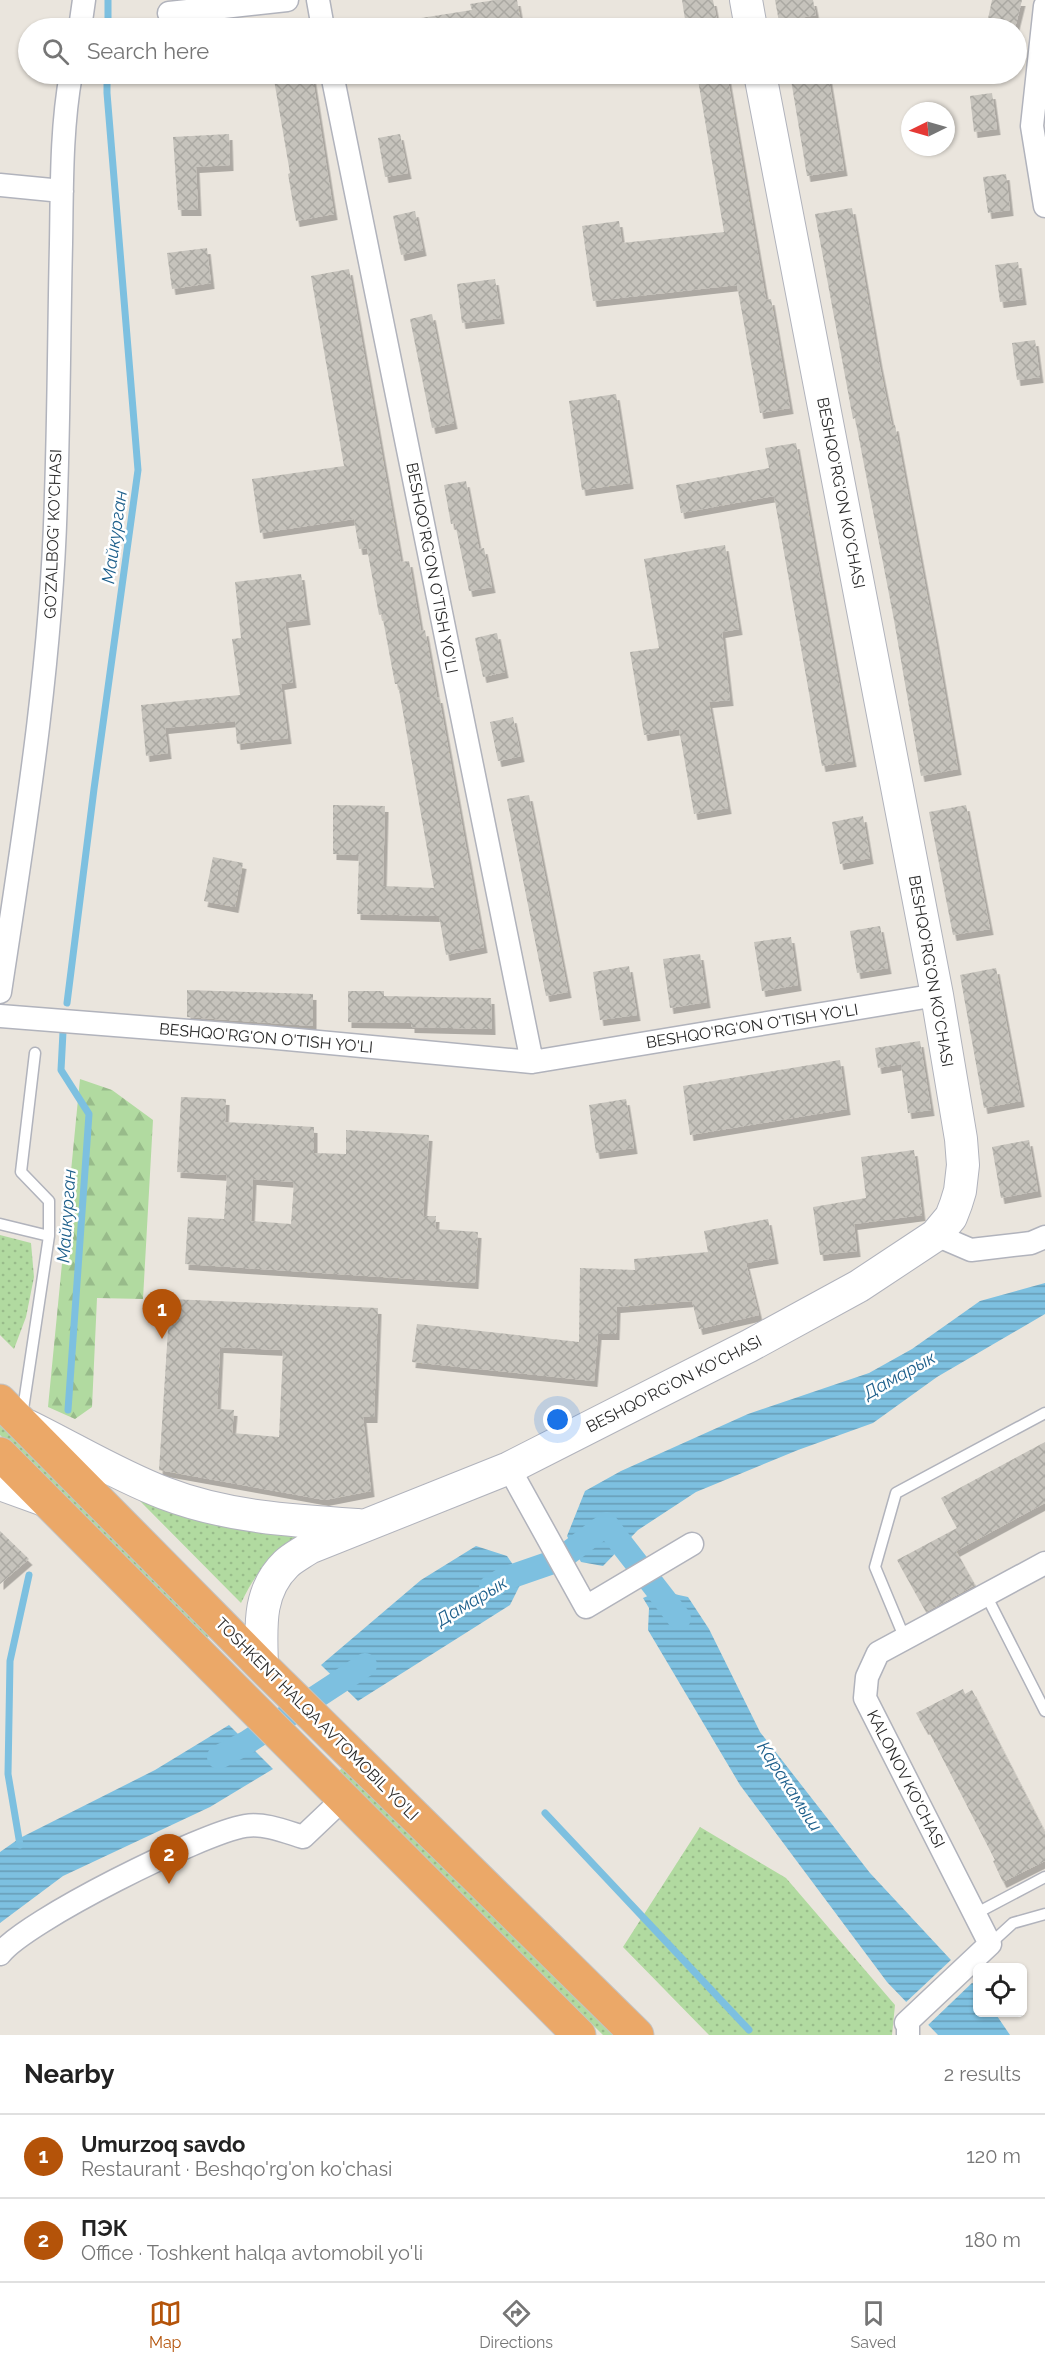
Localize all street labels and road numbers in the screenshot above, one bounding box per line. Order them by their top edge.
street label: BESHQO'RG'ON KO'CHASI [813,396,869,590]
street label: GO'ZALBOG' KO'CHASI [41,449,65,619]
street label: BESHQO'RG'ON O'TISH YO'LI [402,461,462,675]
street label: BESHQO'RG'ON KO'CHASI [905,874,957,1068]
street label: BESHQO'RG'ON O'TISH YO'LI [645,1000,859,1052]
street label: BESHQO'RG'ON O'TISH YO'LI [158,1019,374,1057]
street label: BESHQO'RG'ON KO'CHASI [583,1331,765,1437]
street label: TOSHKENT HALQA AVTOMOBIL YO'LI [212,1614,422,1824]
street label: KALONOV KO'CHASI [863,1707,949,1851]

